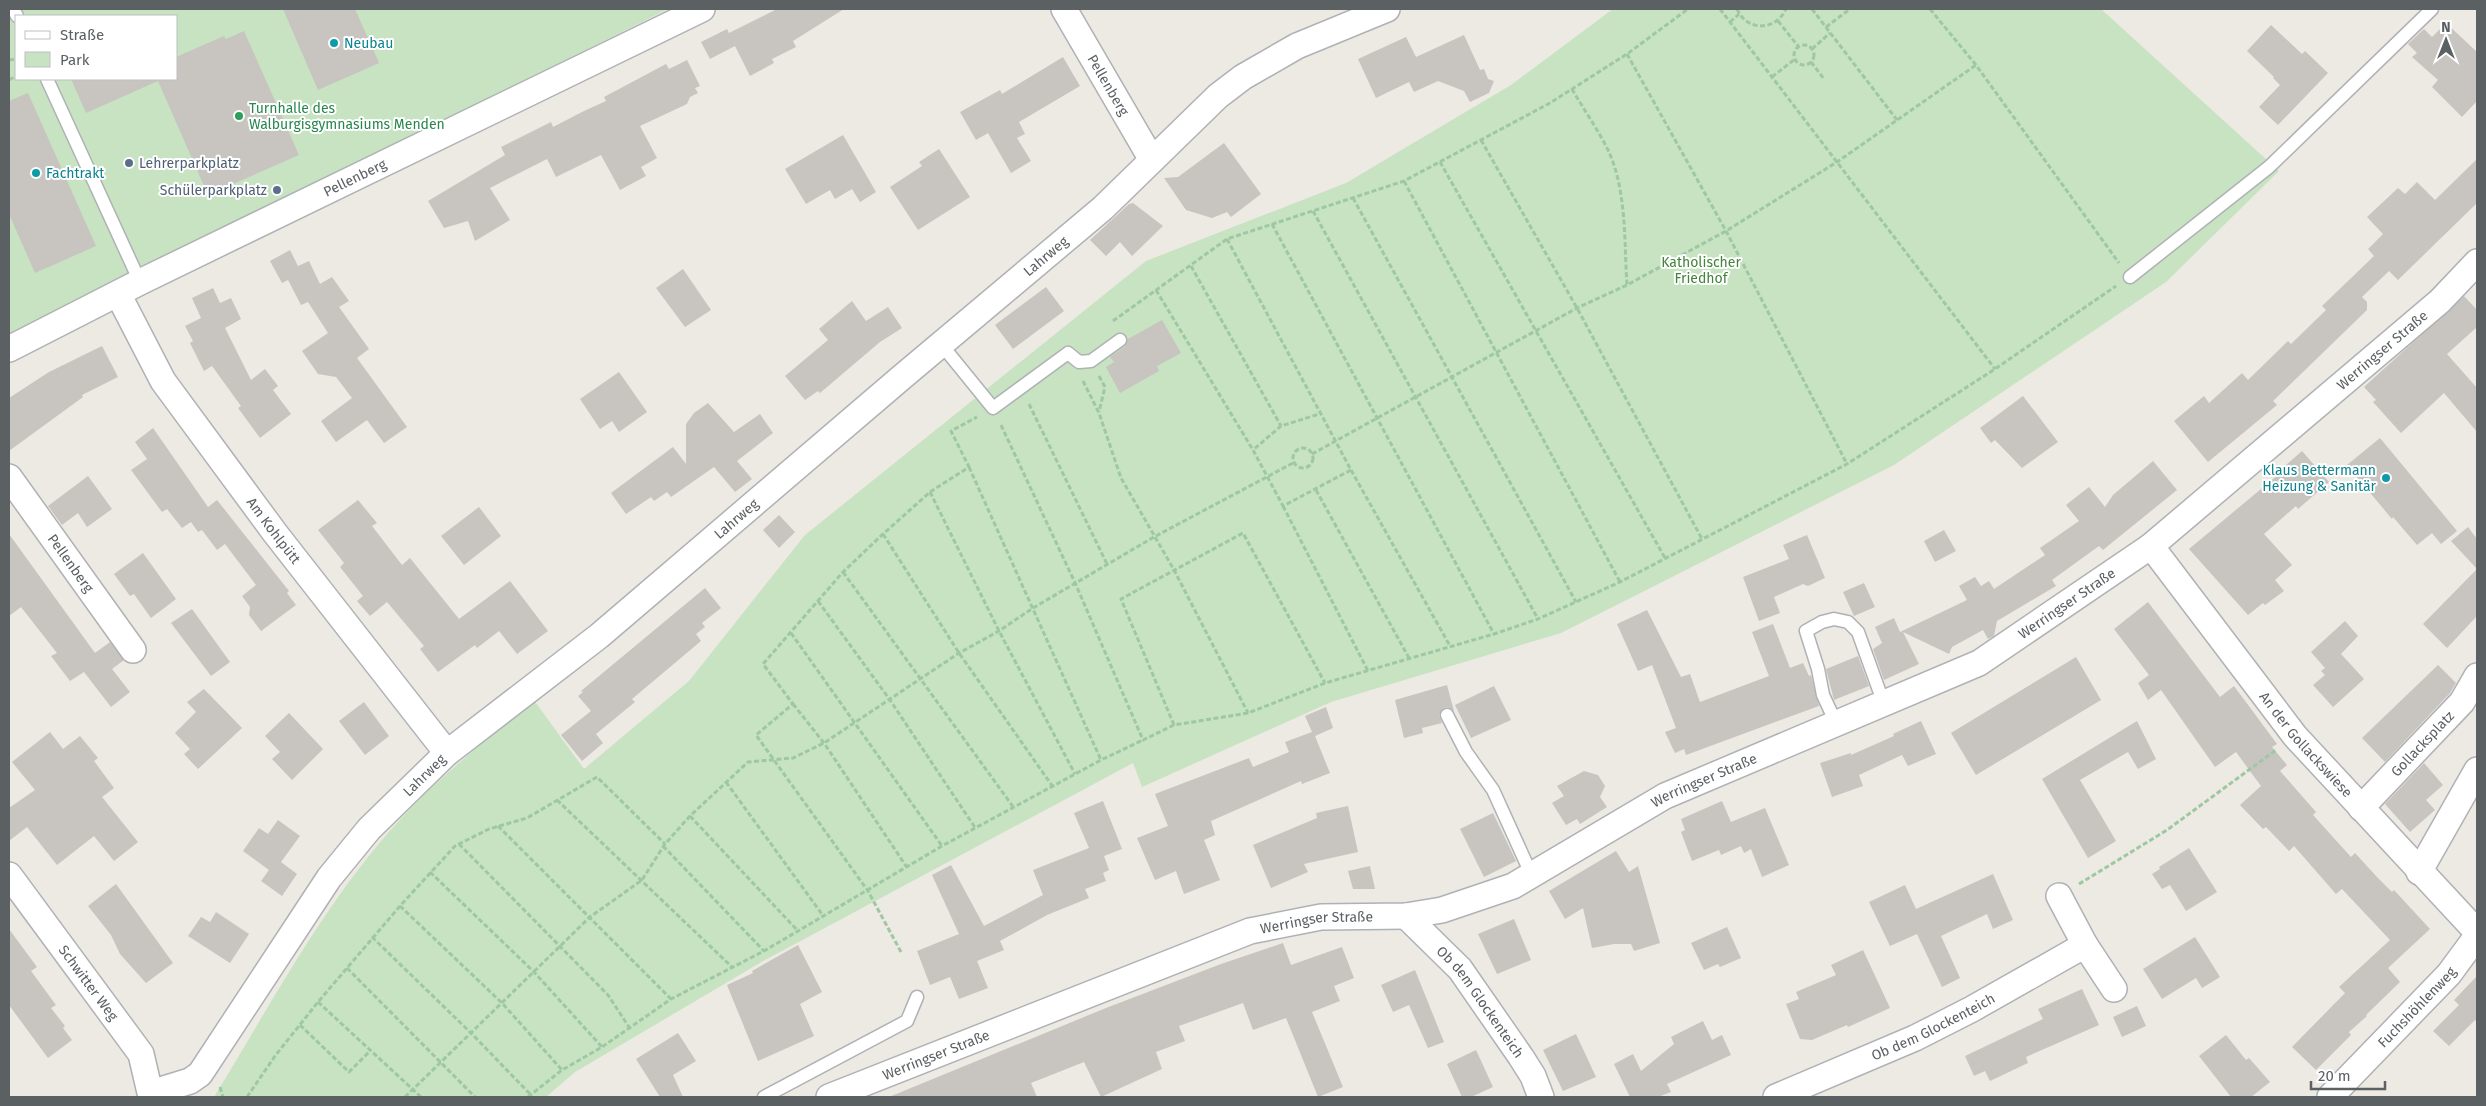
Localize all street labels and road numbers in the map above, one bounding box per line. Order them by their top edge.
street label: Pellenberg [1083,52,1133,119]
street label: Pellenberg [321,155,390,201]
street label: Lahrweg [1020,233,1072,280]
street label: Werringser Straße [2334,307,2431,394]
street label: Am Kohlpütt [243,494,304,568]
street label: Lahrweg [711,495,763,543]
street label: Pellenberg [44,531,97,597]
street label: Werringser Straße [2015,565,2119,643]
street label: An der Gollackswiese [2256,689,2356,801]
street label: Gollacksplatz [2388,708,2458,780]
street label: Lahrweg [400,750,450,800]
street label: Werringser Straße [1648,750,1760,811]
street label: Werringser Straße [1259,908,1373,938]
street label: Schwitter Weg [55,942,122,1025]
street label: Ob dem Glockenteich [1433,943,1527,1061]
street label: Fuchshöhlenweg [2374,963,2461,1051]
street label: Ob dem Glockenteich [1869,990,1998,1065]
street label: Werringser Straße [880,1027,992,1084]

